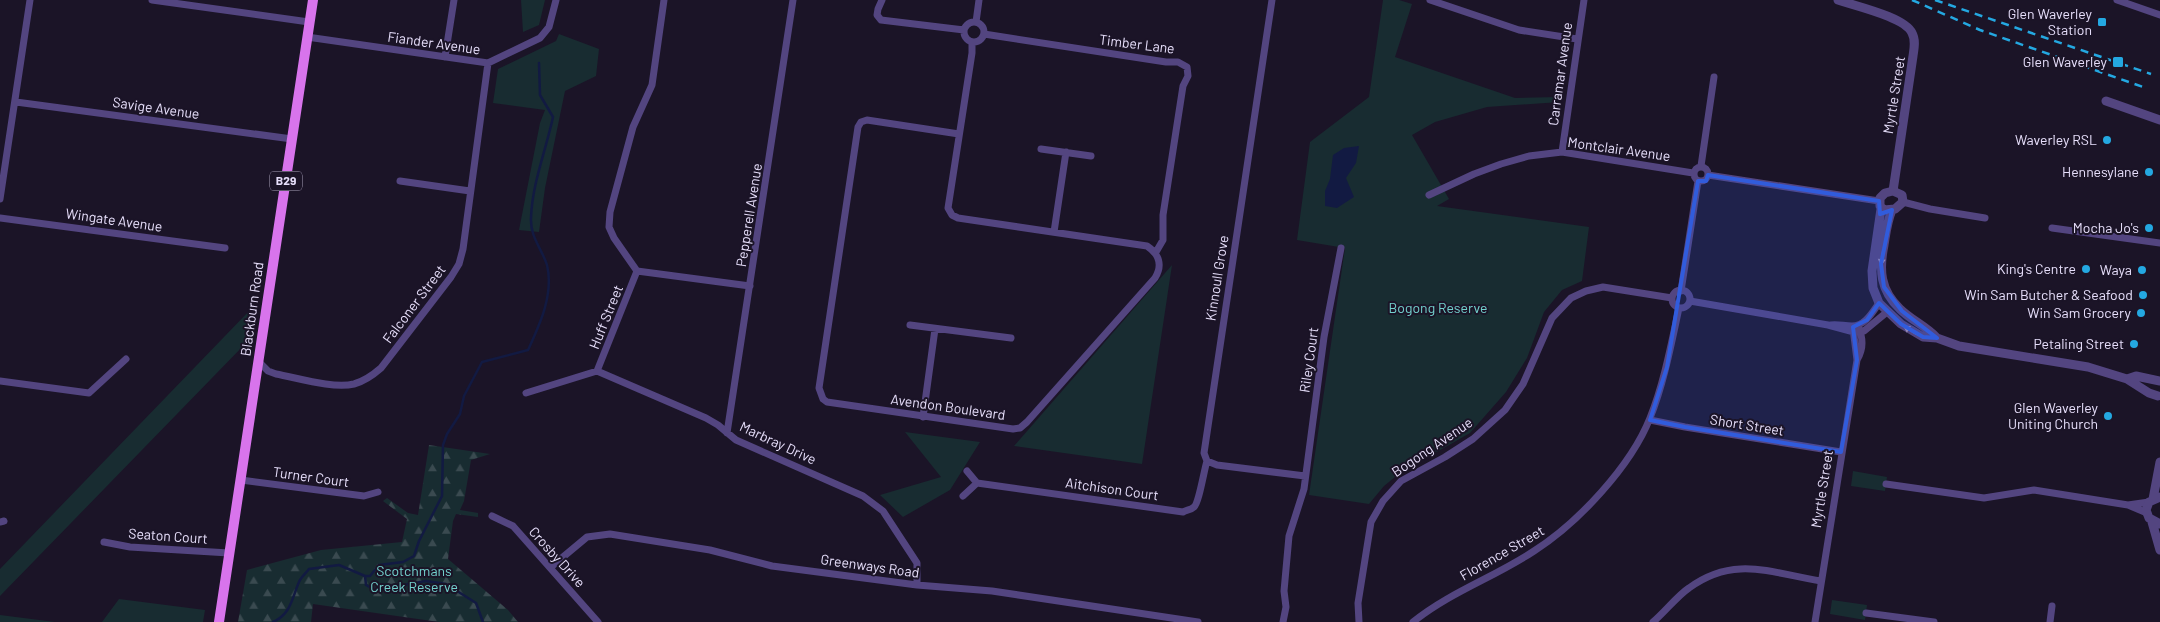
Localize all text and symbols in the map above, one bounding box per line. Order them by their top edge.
place label: Glen Waverley Station [2008,5,2093,38]
marker: Glen Waverley Station [2096,16,2108,28]
street label: Carramar Avenue [1544,21,1575,127]
street label: Fiander Avenue [387,28,482,57]
street label: Timber Lane [1098,30,1176,57]
place label: Glen Waverley [2023,53,2108,70]
street label: Myrtle Street [1879,55,1908,135]
marker: Glen Waverley [2111,55,2125,69]
street label: Savige Avenue [111,93,201,122]
place label: Waverley RSL [2015,131,2097,148]
street label: Montclair Avenue [1567,133,1672,164]
marker: Waverley RSL [2101,134,2113,146]
street label: Pepperell Avenue [732,162,765,268]
place label: Hennesylane [2062,163,2139,180]
marker: Hennesylane [2143,166,2155,178]
road number: B29 [270,172,302,190]
street label: Wingate Avenue [65,204,164,235]
place label: Mocha Jo's [2073,219,2139,236]
marker: Mocha Jo's [2143,222,2155,234]
street label: Kinnoull Grove [1201,234,1232,322]
one-way arrow [1877,250,1885,266]
place label: King's Centre [1997,260,2076,277]
street label: Blackburn Road [236,261,267,357]
street label: Falconer Street [379,261,449,346]
place label: Waya [2100,261,2132,278]
marker: King's Centre [2080,263,2092,275]
marker: Waya [2136,264,2148,276]
street label: Huff Street [585,282,626,351]
place label: Win Sam Butcher & Seafood [1964,286,2133,303]
marker: Win Sam Butcher & Seafood [2137,289,2149,301]
park label: Bogong Reserve [1389,299,1487,316]
place label: Win Sam Grocery [2027,304,2132,321]
marker: Win Sam Grocery [2135,307,2147,319]
one-way arrow [1903,325,1917,334]
street label: Riley Court [1296,326,1322,394]
place label: Petaling Street [2034,335,2124,352]
marker: Petaling Street [2128,338,2140,350]
street label: Avendon Boulevard [890,390,1007,423]
place label: Glen Waverley Uniting Church [2008,399,2099,432]
street label: Short Street [1709,410,1785,439]
marker: Glen Waverley Uniting Church [2102,410,2114,422]
street label: Bogong Avenue [1388,413,1475,480]
street label: Marbray Drive [737,417,819,468]
street label: Myrtle Street [1807,449,1836,529]
street label: Turner Court [272,463,350,490]
street label: Aitchison Court [1064,474,1160,503]
street label: Florence Street [1457,522,1547,584]
street label: Crosby Drive [526,523,589,591]
street label: Seaton Court [128,524,208,547]
street label: Greenways Road [820,550,921,581]
park label: Scotchmans Creek Reserve [370,562,458,595]

